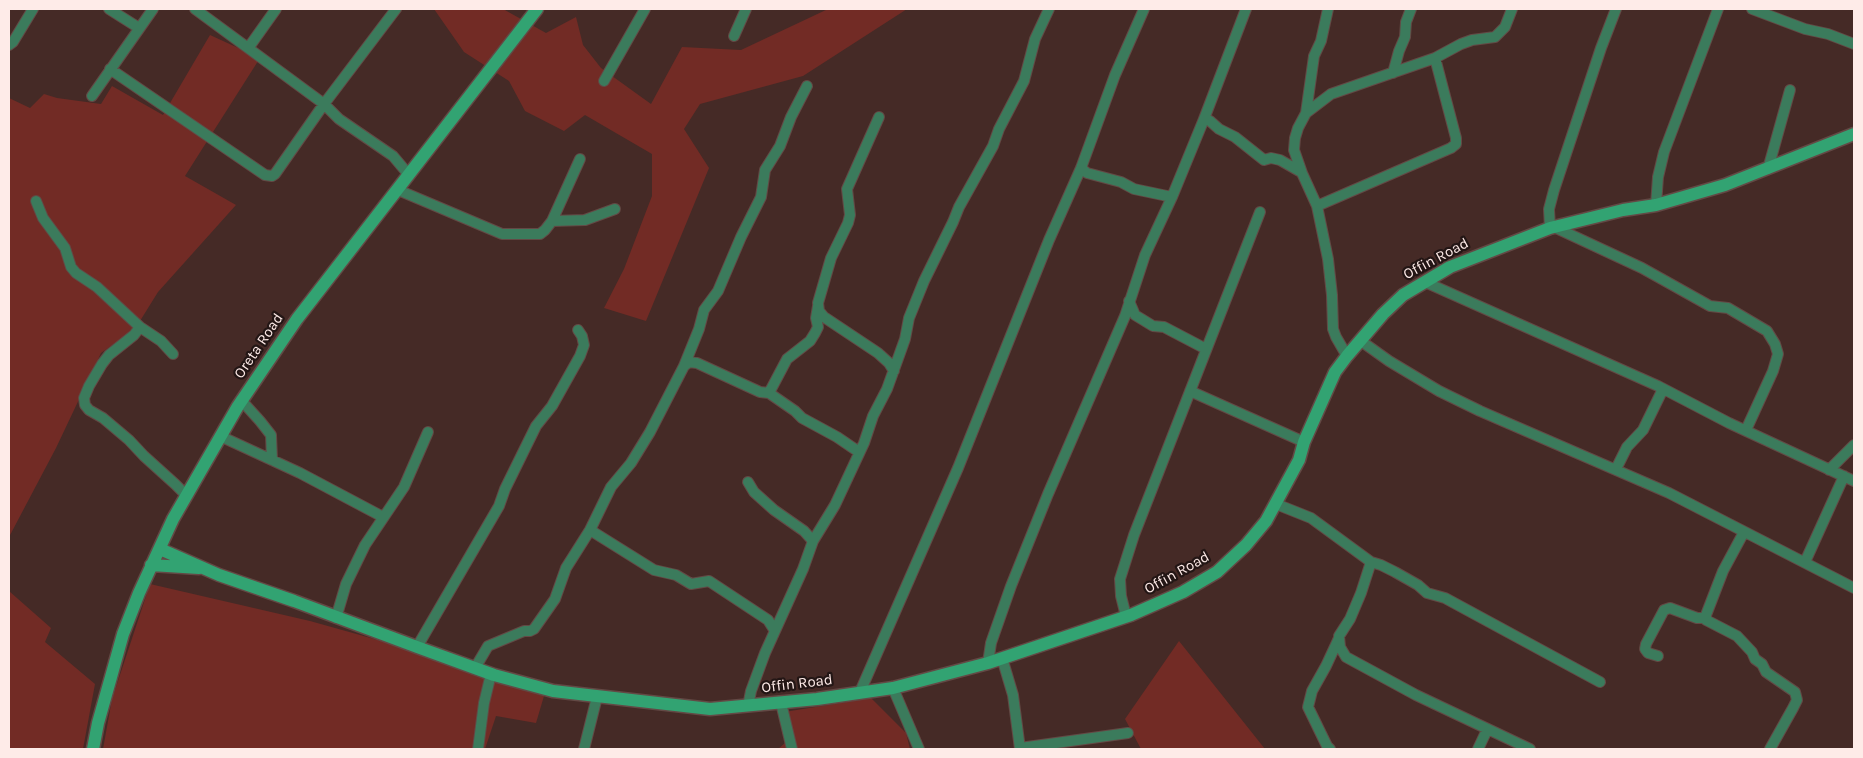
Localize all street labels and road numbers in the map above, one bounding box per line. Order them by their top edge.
street label: Offin Road [1400,234,1472,284]
street label: Oreta Road [231,310,287,382]
street label: Offin Road [1141,548,1213,598]
street label: Offin Road [760,671,834,697]

